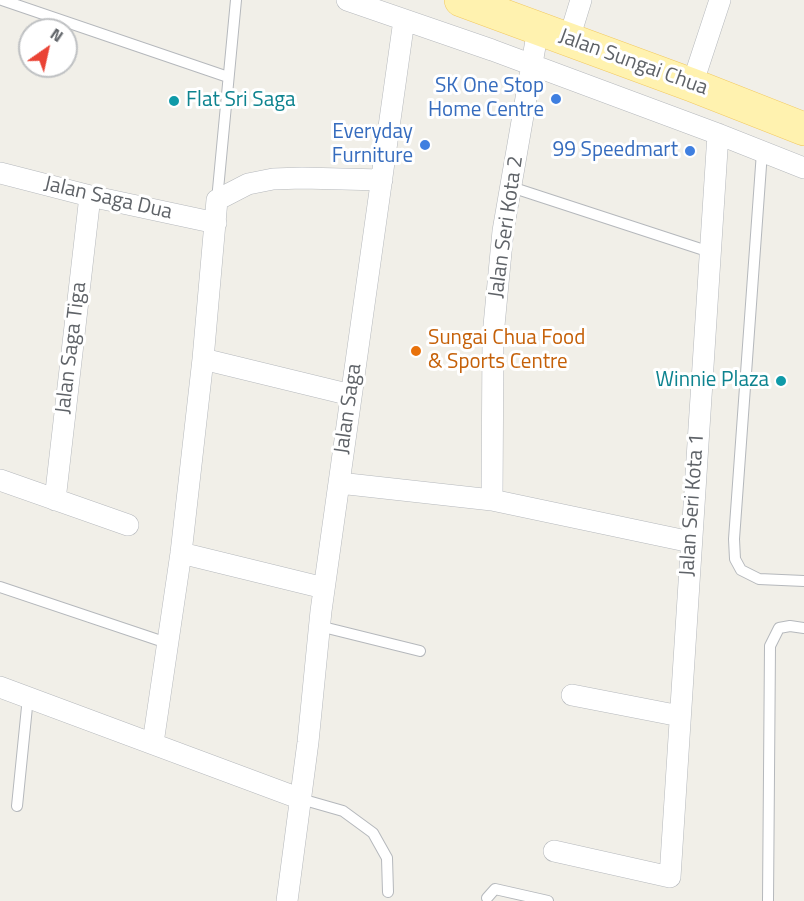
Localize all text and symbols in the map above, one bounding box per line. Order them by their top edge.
north arrow [18,18,78,78]
text: N [46,22,68,48]
street label: Jalan Sungai Chua [555,24,711,102]
place label: SK One Stop Home Centre [428,74,544,124]
place label: Flat Sri Saga [186,88,295,114]
marker: SK One Stop Home Centre [549,92,563,106]
marker: Flat Sri Saga [167,94,181,108]
place label: Everyday Furniture [332,120,413,170]
marker: Everyday Furniture [418,138,432,152]
place label: 99 Speedmart [552,138,678,164]
marker: 99 Speedmart [683,144,697,158]
street label: Jalan Seri Kota 2 [485,154,529,300]
street label: Jalan Saga Dua [41,172,175,226]
street label: Jalan Saga Tiga [51,281,93,415]
place label: Sungai Chua Food & Sports Centre [428,326,585,376]
marker: Sungai Chua Food & Sports Centre [409,344,423,358]
street label: Jalan Saga [330,362,368,456]
place label: Winnie Plaza [656,368,769,394]
marker: Winnie Plaza [774,374,788,388]
street label: Jalan Seri Kota 1 [675,433,711,577]

